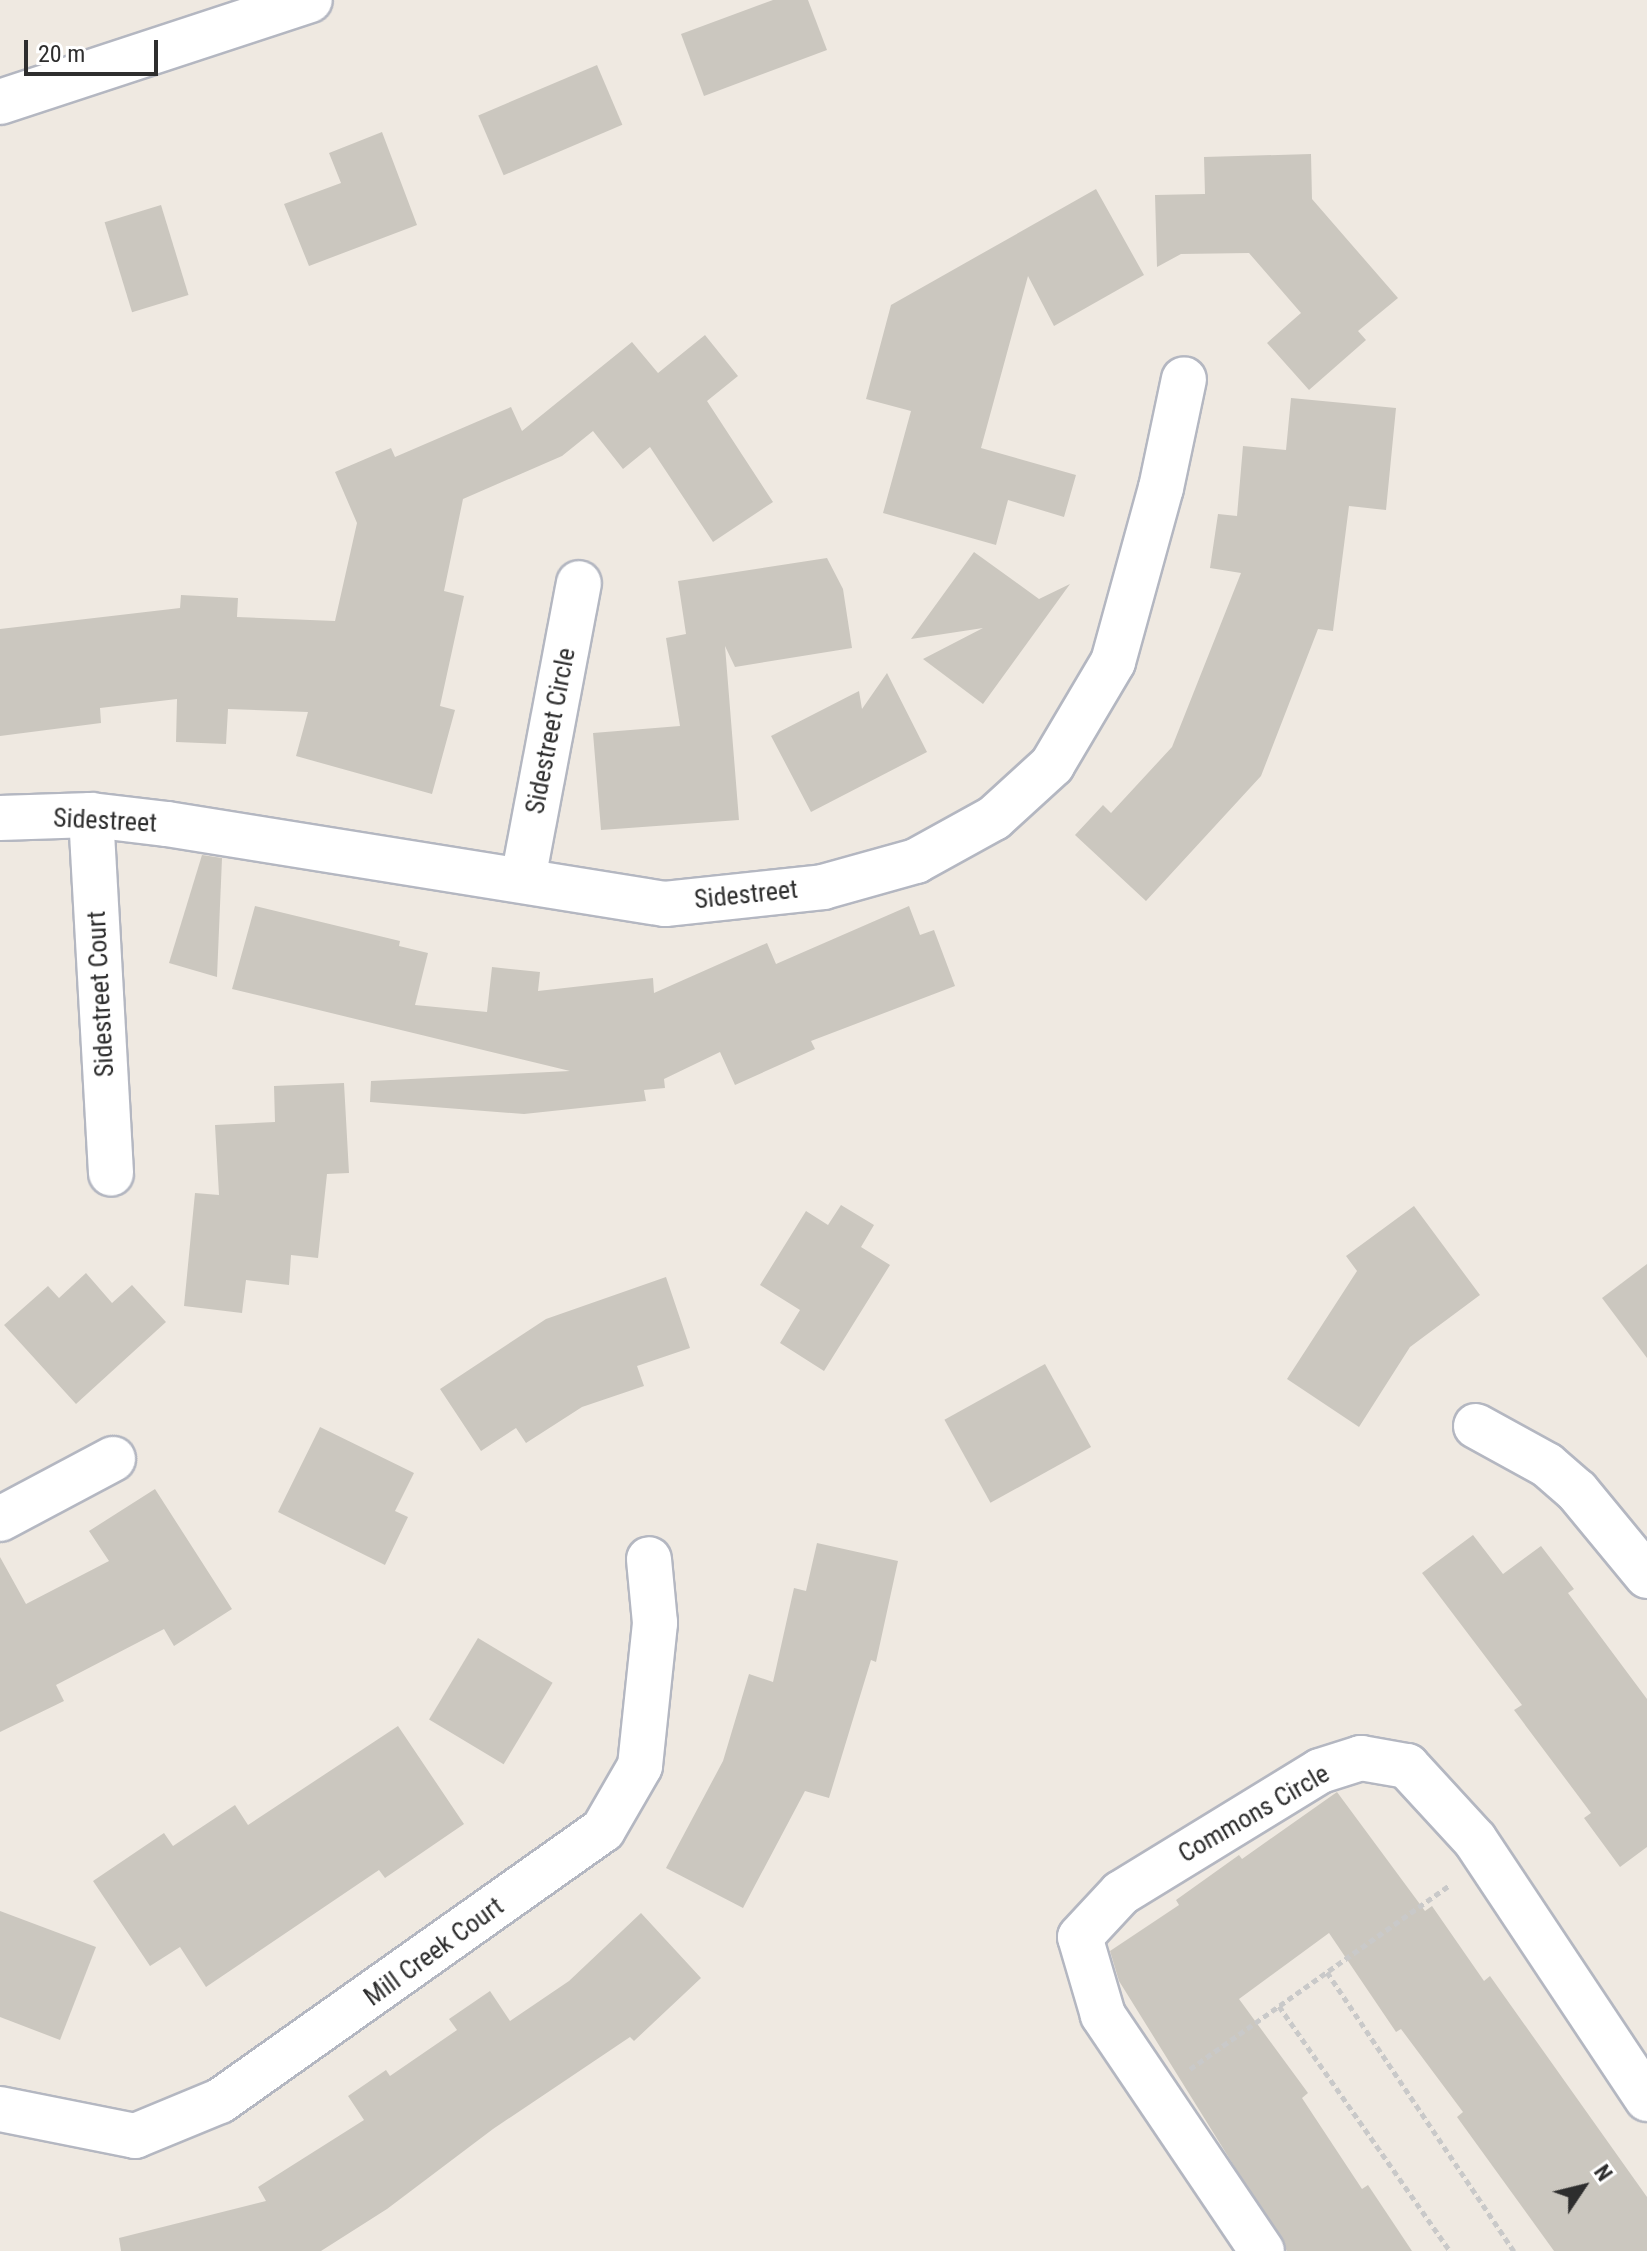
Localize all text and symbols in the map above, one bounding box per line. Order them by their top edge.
scale bar [28,24,162,74]
text: 20 m [38,40,85,68]
street label: Sidestreet Circle [520,645,582,817]
street label: Sidestreet [52,803,158,839]
street label: Sidestreet [693,874,799,916]
street label: Sidestreet Court [81,910,121,1078]
street label: Commons Circle [1173,1758,1335,1870]
street label: Mill Creek Court [358,1891,510,2013]
north arrow [1543,2147,1623,2227]
text: N [1589,2160,1617,2186]

